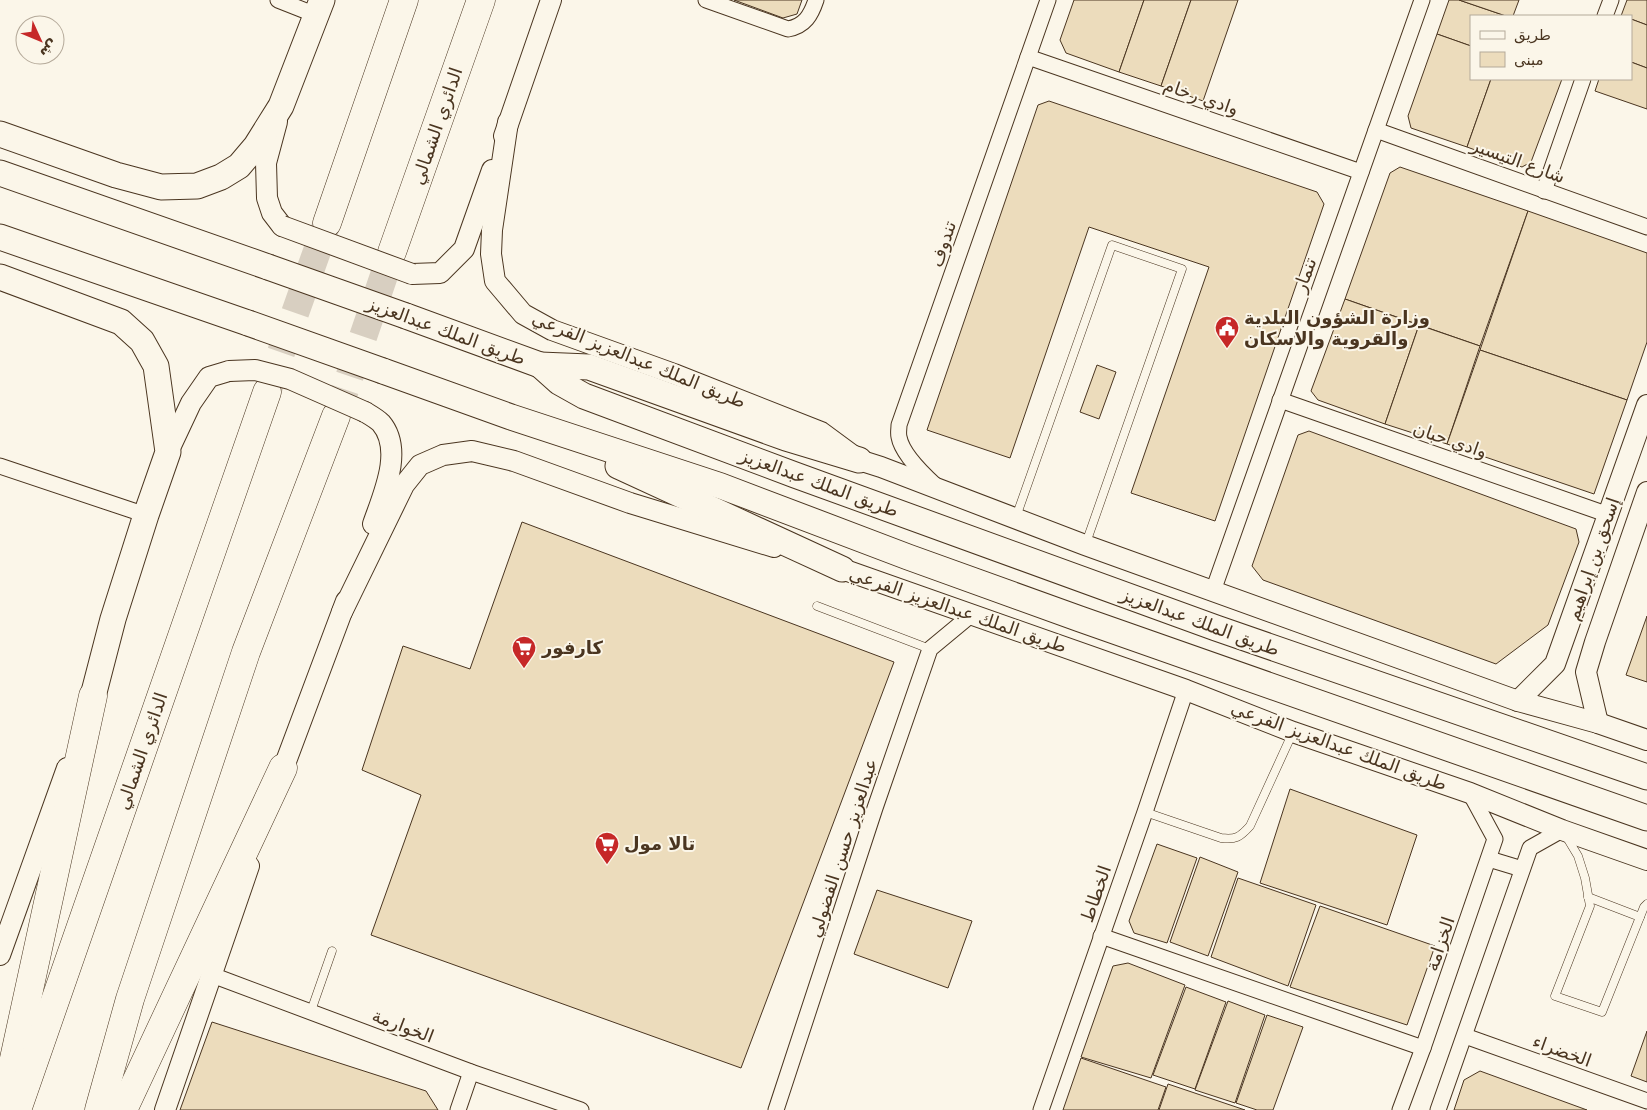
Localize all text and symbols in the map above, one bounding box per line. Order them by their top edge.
north arrow [15,15,65,65]
legend [1470,15,1632,80]
text: طريق [1514,26,1551,44]
text: ش [37,37,62,62]
text: مبنى [1514,51,1544,69]
street label: الدائري الشمالي [407,64,467,188]
street label: وادي رخام [1161,74,1241,120]
street label: شارع التيسير [1467,133,1568,188]
street label: تندوف [925,218,961,270]
street label: تنمار [1288,255,1320,296]
street label: طريق الملك عبدالعزيز [363,292,528,370]
street label: طريق الملك عبدالعزيز الفرعي [529,307,749,413]
place label: وزارة الشؤون البلدية والقروية والاسكان [1244,307,1430,350]
public building icon: وزارة الشؤون البلدية والقروية والاسكان [1214,315,1240,349]
street label: وادي حبان [1410,417,1490,463]
street label: طريق الملك عبدالعزيز [736,444,901,522]
street label: إسحق بن إبراهيم [1562,495,1624,623]
street label: طريق الملك عبدالعزيز الفرعي [846,562,1070,658]
street label: طريق الملك عبدالعزيز [1117,583,1282,661]
supermarket icon: كارفور [511,635,537,669]
place label: كارفور [541,637,604,659]
street label: الدائري الشمالي [112,689,172,813]
street label: طريق الملك عبدالعزيز الفرعي [1228,697,1450,795]
street label: عبدالعزيز حسن الفضولي [804,756,882,940]
supermarket icon: تالا مول [594,831,620,865]
place label: تالا مول [624,833,695,855]
street label: الخطاط [1076,863,1115,925]
street label: الخزامة [1420,914,1460,974]
street label: الخوارمة [369,1004,437,1048]
street label: الخضراء [1530,1030,1594,1072]

